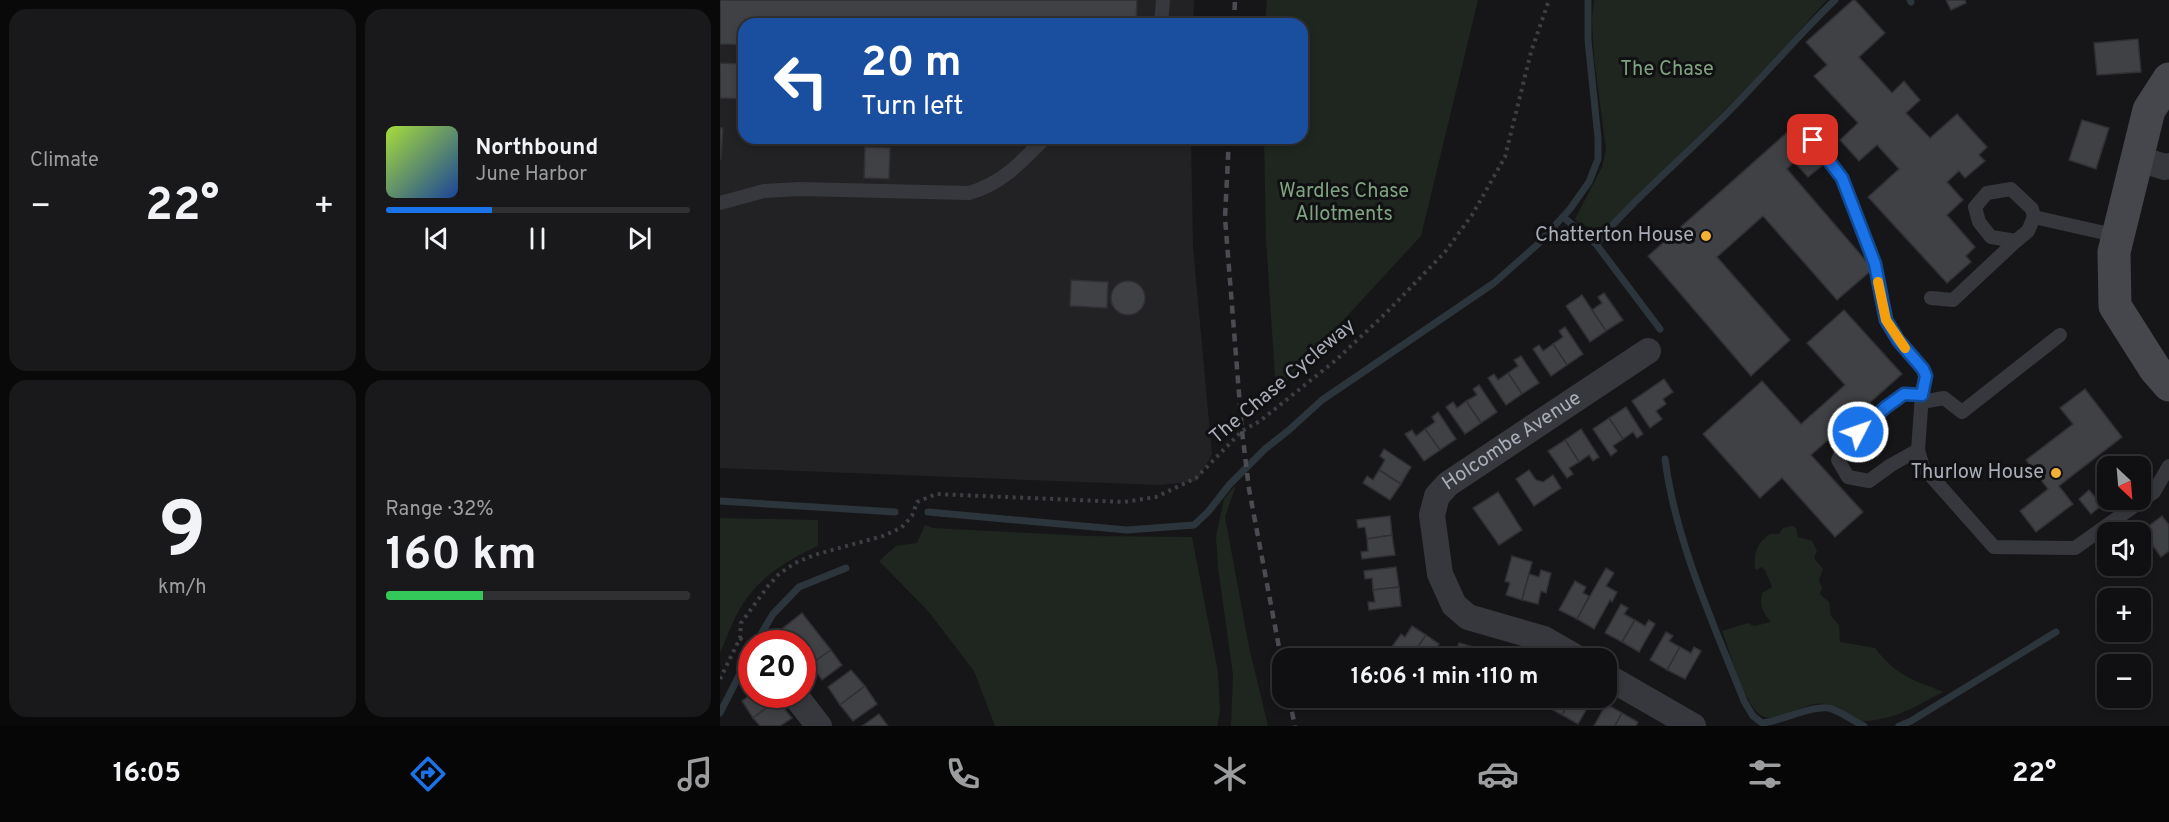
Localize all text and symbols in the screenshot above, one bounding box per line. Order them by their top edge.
text: 20 m [861,38,962,91]
icon: left [762,42,840,120]
park label: The Chase [1620,57,1714,83]
text: Turn left [861,90,963,124]
pin [1787,114,1838,165]
icon: arrive [1796,123,1829,156]
text: Northbound [476,135,598,162]
text: Climate [30,148,99,174]
text: June Harbor [476,162,587,188]
text: 22° [145,179,219,236]
park label: Wardles Chase Allotments [1279,179,1409,228]
text: − [30,187,51,229]
text: + [313,187,334,229]
icon: previous [420,222,453,255]
icon: pause [521,222,554,255]
icon: next [623,222,656,255]
place label: Chatterton House [1535,223,1694,249]
marker: Chatterton House [1699,229,1713,243]
street label: The Chase Cycleway [1205,313,1361,451]
street label: Holcombe Avenue [1437,386,1587,497]
position arrow [1826,400,1890,464]
north arrow [2097,456,2151,510]
map controls [2097,456,2151,708]
place label: Thurlow House [1910,460,2044,486]
marker: Thurlow House [2049,466,2063,480]
text: 9 [158,486,206,585]
text: Range · 32% [386,497,494,523]
button: sound [2097,522,2151,576]
text: 160 km [386,528,537,585]
text: km/h [158,575,207,601]
button: + [2097,588,2151,642]
speed limit sign: 20 [738,630,816,708]
button: − [2097,654,2151,708]
text: 16:06 · 1 min · 110 m [1351,664,1538,691]
icon: directions [407,753,449,795]
icon: music [674,753,716,795]
icon: phone [942,753,984,795]
icon: climate [1209,753,1251,795]
icon: car [1477,753,1519,795]
icon: filters [1744,753,1786,795]
text: 16:05 [113,757,181,791]
text: 22° [2012,757,2056,791]

